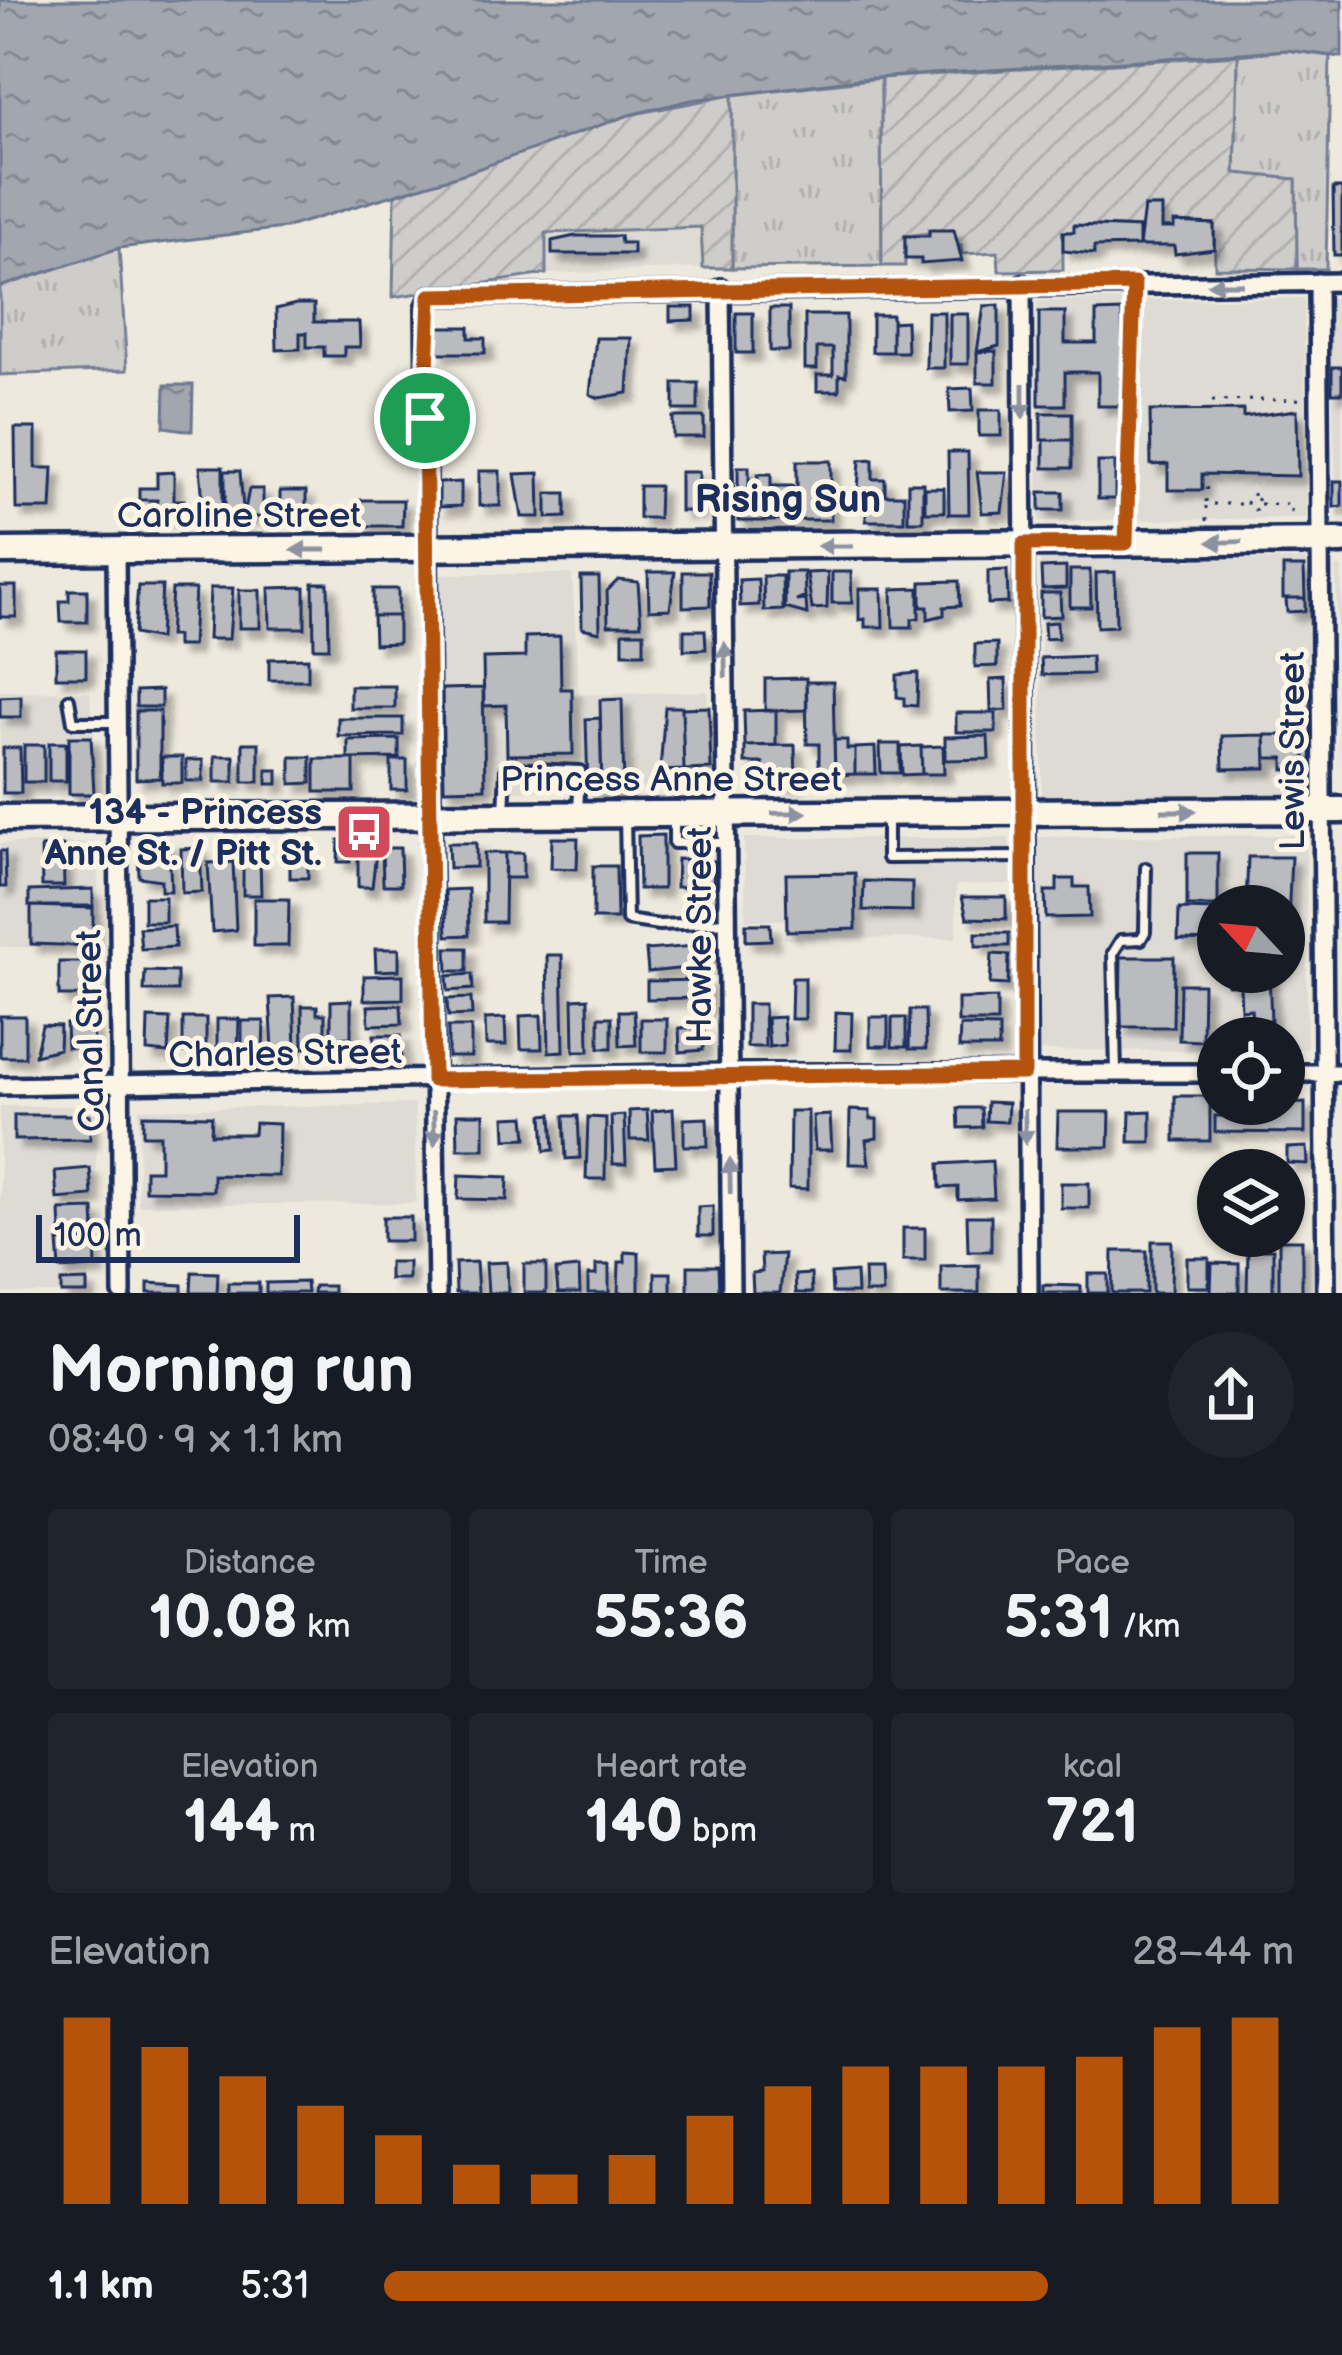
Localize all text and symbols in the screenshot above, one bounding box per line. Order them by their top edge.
one-way arrow [1205,274,1243,294]
pin [374,367,476,469]
one-way arrow [1013,383,1033,421]
icon: arrive [392,385,458,451]
district label: Rising Sun [695,477,881,524]
street label: Caroline Street [117,495,361,538]
one-way arrow [1205,532,1243,552]
one-way arrow [815,536,853,556]
one-way arrow [289,540,327,560]
one-way arrow [715,640,735,678]
street label: Lewis Street [1272,651,1315,851]
street label: Princess Anne Street [500,759,842,802]
place label: 134 - Princess Anne St. / Pitt St. [44,792,322,876]
bus stop icon: 134 - Princess Anne St. / Pitt St. [333,801,395,863]
one-way arrow [1161,801,1199,821]
one-way arrow [771,803,809,823]
street label: Hawke Street [679,826,722,1044]
north arrow [1197,885,1305,993]
map controls [1197,885,1305,1257]
street label: Canal Street [68,929,115,1133]
button: locate [1197,1017,1305,1125]
street label: Charles Street [168,1031,402,1078]
one-way arrow [1016,1109,1035,1147]
one-way arrow [424,1110,443,1148]
button: layers [1197,1149,1305,1257]
one-way arrow [720,1156,740,1194]
scale bar [36,1209,300,1262]
text: 100 m [54,1216,142,1256]
text: Morning run [48,1332,414,1411]
button: share [1168,1332,1294,1458]
text: 08:40 · 9 × 1.1 km [48,1417,343,1464]
text: Distance [184,1543,316,1583]
text: Time [634,1543,708,1583]
text: Pace [1055,1543,1130,1583]
text: 10.08 [149,1583,298,1655]
text: 55:36 [593,1583,749,1655]
text: 5:31 [1004,1583,1113,1655]
text: km [298,1607,350,1647]
text: /km [1113,1607,1181,1647]
text: Elevation [181,1747,318,1787]
text: Heart rate [595,1747,747,1787]
text: kcal [1063,1747,1122,1787]
text: 144 [184,1787,280,1859]
text: 140 [585,1787,683,1859]
text: 721 [1046,1787,1139,1859]
text: m [280,1811,316,1851]
text: bpm [683,1811,757,1851]
text: Elevation [48,1929,211,1976]
text: 28–44 m [1132,1929,1294,1976]
text: 1.1 km [48,2263,154,2310]
text: 5:31 [240,2263,309,2310]

